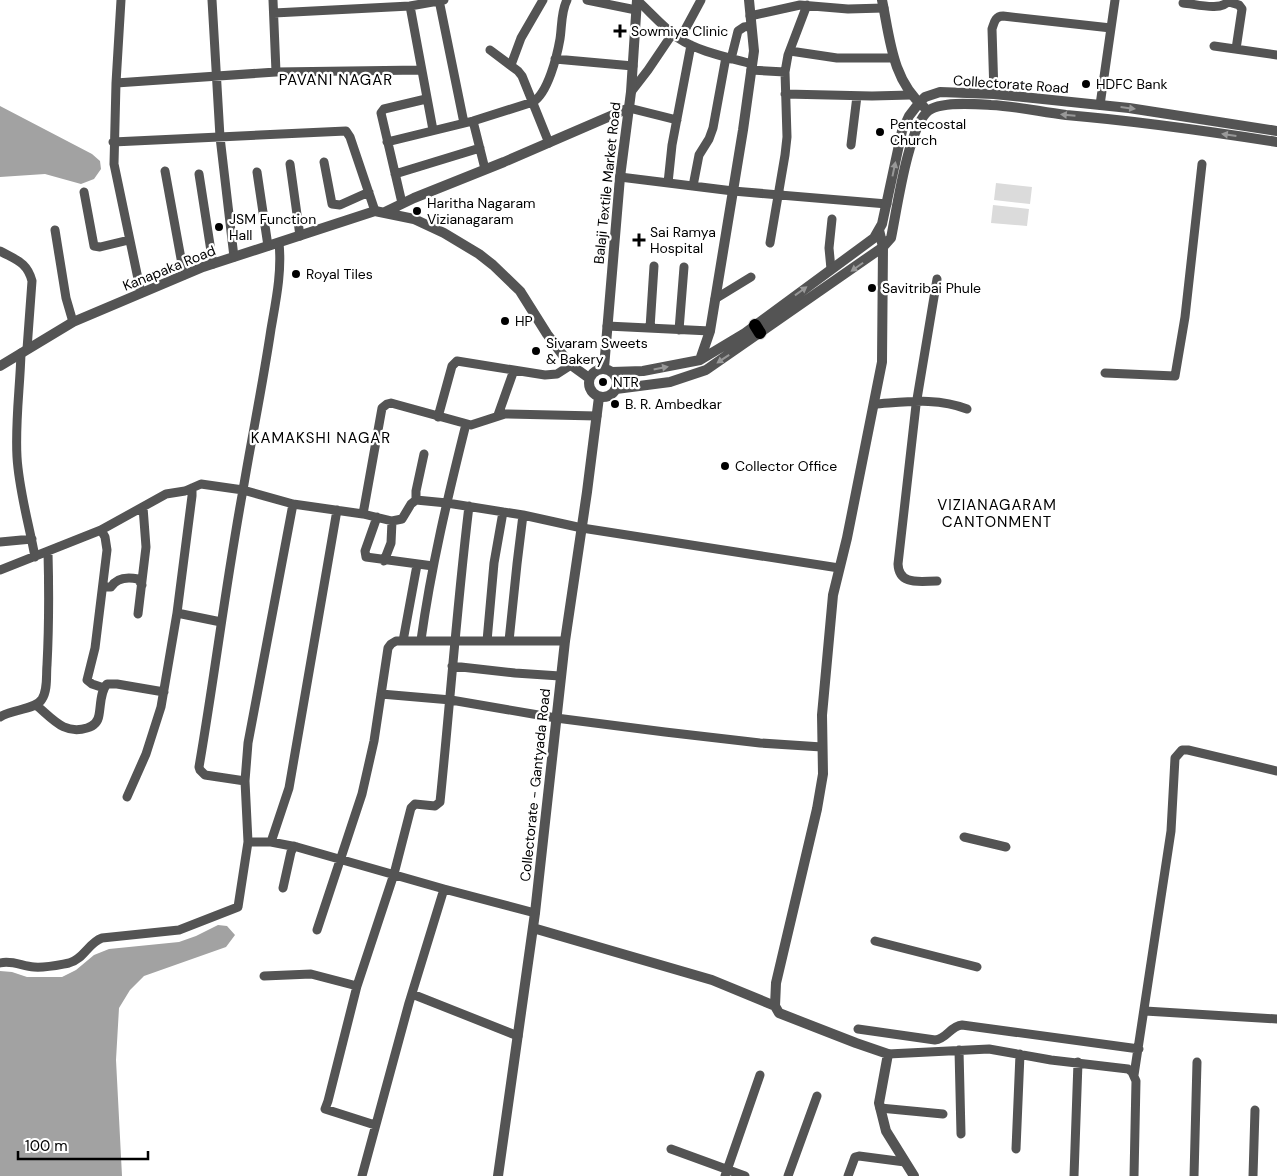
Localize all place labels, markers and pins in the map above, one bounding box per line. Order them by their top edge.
place label: Sowmiya Clinic [631,22,728,40]
marker: Sowmiya Clinic [613,24,627,38]
place label: HDFC Bank [1096,75,1168,93]
marker: HDFC Bank [1080,78,1092,90]
place label: Pentecostal Church [890,115,966,149]
marker: Pentecostal Church [874,126,886,138]
place label: Haritha Nagaram Vizianagaram [427,194,536,228]
marker: Haritha Nagaram Vizianagaram [411,205,423,217]
place label: JSM Function Hall [229,210,316,244]
marker: JSM Function Hall [213,221,225,233]
place label: Sai Ramya Hospital [650,223,716,257]
marker: Sai Ramya Hospital [632,233,646,247]
place label: Royal Tiles [306,265,373,283]
marker: Royal Tiles [290,268,302,280]
place label: Savitribai Phule [882,279,981,297]
marker: Savitribai Phule [866,282,878,294]
place label: HP [515,312,533,330]
marker: HP [499,315,511,327]
place label: Sivaram Sweets & Bakery [546,334,648,368]
marker: Sivaram Sweets & Bakery [530,345,542,357]
place label: NTR [613,373,639,391]
marker: NTR [597,376,609,388]
place label: B. R. Ambedkar [625,395,722,413]
marker: B. R. Ambedkar [609,398,621,410]
place label: Collector Office [735,457,837,475]
marker: Collector Office [719,460,731,472]

